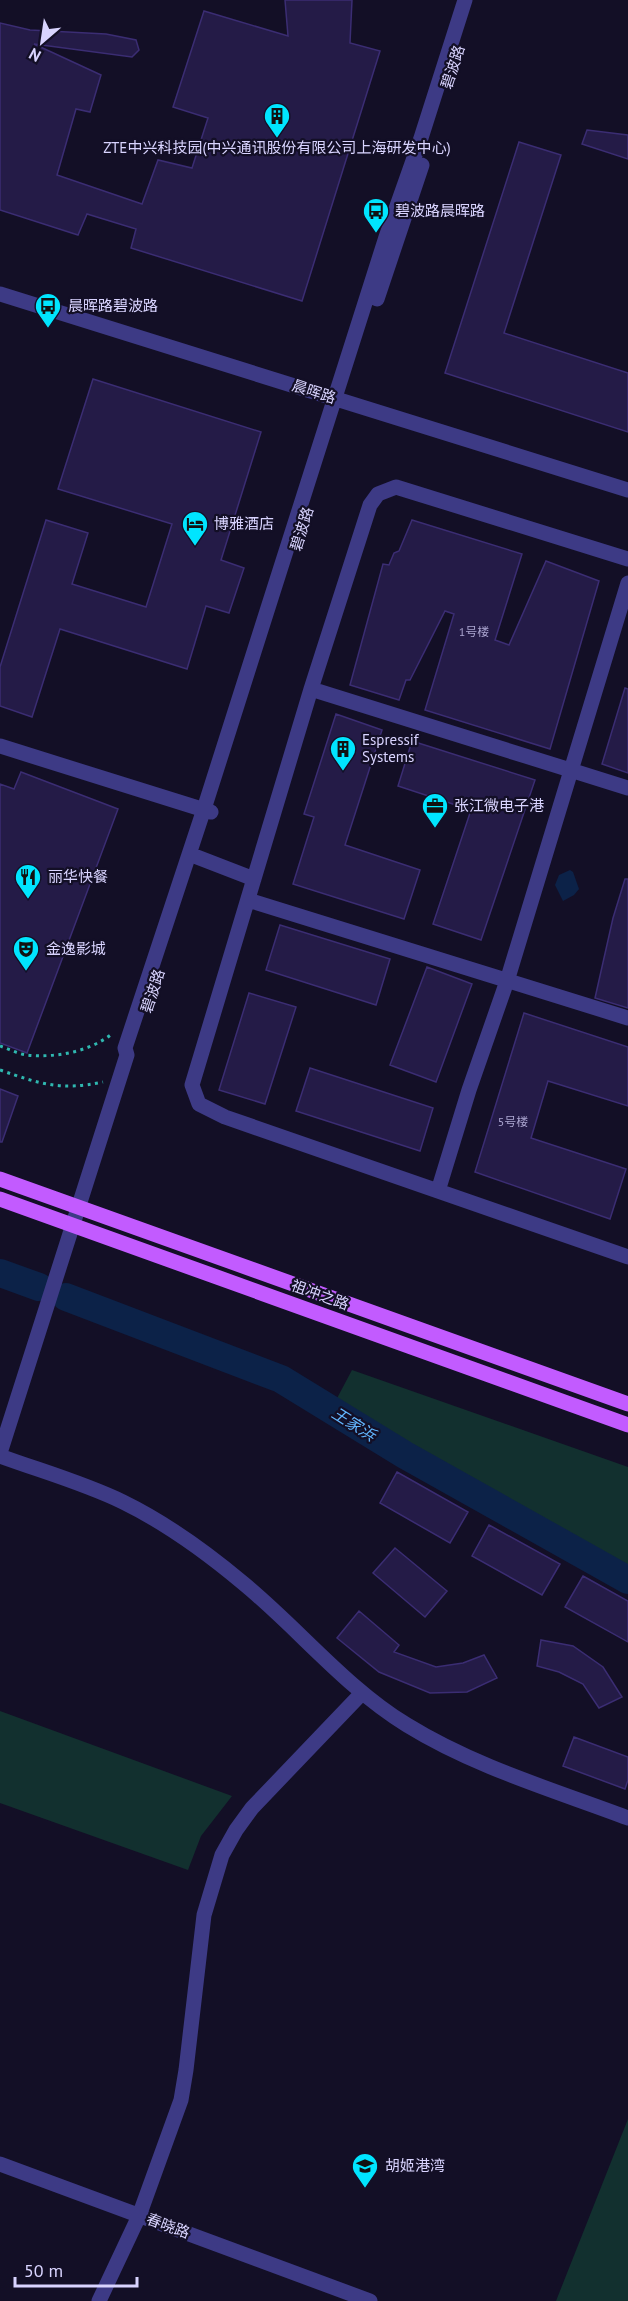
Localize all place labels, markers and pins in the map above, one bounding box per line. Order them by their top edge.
building icon: ZTE中兴科技园(中兴通讯股份有限公司上海研发中心) [262,101,292,139]
place label: ZTE中兴科技园(中兴通讯股份有限公司上海研发中心) [103,138,451,157]
bus stop icon: 碧波路晨晖路 [361,196,391,234]
place label: 碧波路晨晖路 [395,201,485,220]
bus stop icon: 晨晖路碧波路 [33,291,63,329]
place label: 晨晖路碧波路 [68,296,158,315]
hotel icon: 博雅酒店 [180,509,210,547]
place label: 博雅酒店 [214,514,274,533]
place label: Espressif Systems [362,730,420,766]
building icon: Espressif Systems [328,734,358,772]
office icon: 张江微电子港 [420,791,450,829]
place label: 张江微电子港 [454,796,544,815]
restaurant icon: 丽华快餐 [13,862,43,900]
place label: 丽华快餐 [48,867,108,886]
theatre icon: 金逸影城 [11,934,41,972]
place label: 金逸影城 [46,939,106,958]
school or university icon: 胡姬港湾 [350,2151,380,2189]
place label: 胡姬港湾 [385,2156,445,2175]

